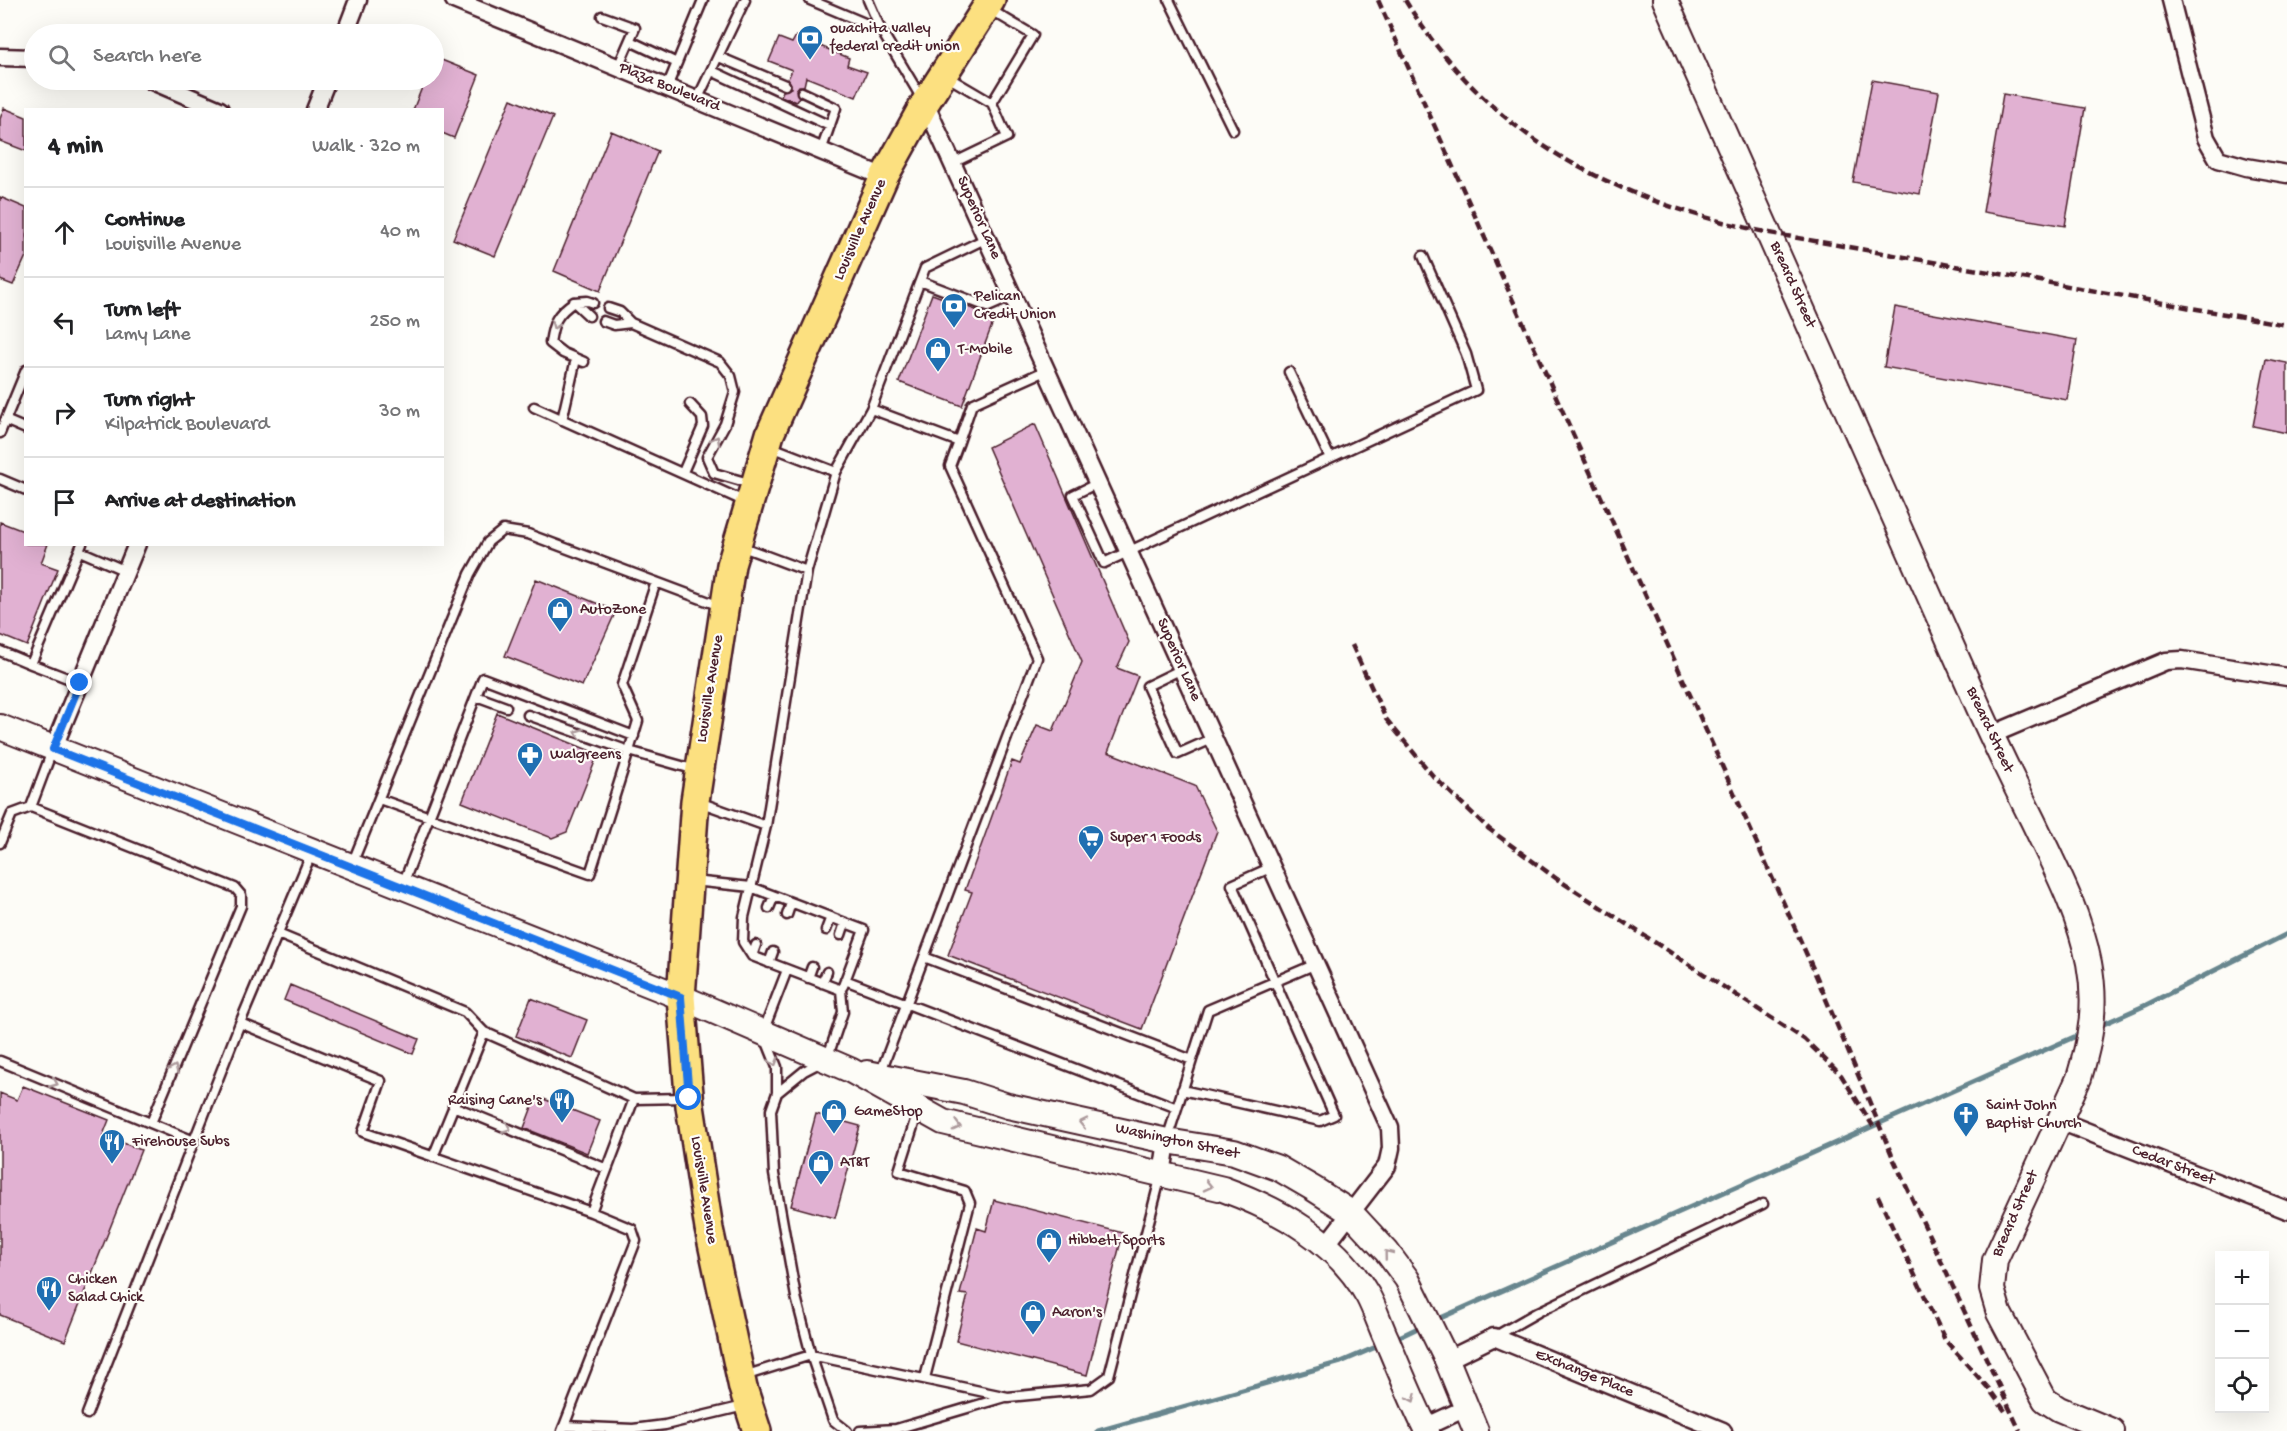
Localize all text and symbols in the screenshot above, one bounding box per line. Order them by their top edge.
place label: ouachita valley federal credit union [829,20,960,57]
bank icon: ouachita valley federal credit union [795,23,825,61]
search box [24,24,444,90]
icon: search [45,41,78,74]
text: Search here [93,44,201,70]
street label: Plaza Boulevard [615,59,724,118]
text: 4 min [48,132,103,163]
text: Walk · 320 m [312,136,420,159]
street label: Superior Lane [951,174,1005,263]
street label: Louisville Avenue [830,176,892,284]
text: Continue [105,208,185,234]
icon: ahead [48,216,81,249]
text: 40 m [380,221,420,244]
text: Louisville Avenue [105,234,241,257]
street label: Breard Street [1764,238,1820,332]
place label: Pelican Credit Union [973,288,1056,325]
bank icon: Pelican Credit Union [939,291,969,329]
text: Turn left [105,298,179,324]
icon: left [48,306,81,339]
text: 250 m [369,311,420,334]
one-way arrow [550,319,563,329]
text: Lamy Lane [105,324,190,347]
shop icon: T-Mobile [923,335,953,373]
place label: T-Mobile [957,341,1013,360]
text: Turn right [105,388,193,414]
icon: right [48,396,81,429]
text: 30 m [379,401,420,424]
text: Kilpatrick Boulevard [105,414,269,437]
one-way arrow [709,436,720,446]
icon: arrive [48,486,81,519]
text: Arrive at destination [105,489,295,515]
shop icon: AutoZone [545,595,575,633]
place label: AutoZone [580,601,647,620]
street label: Superior Lane [1151,616,1205,705]
street label: Louisville Avenue [693,633,729,744]
route end [66,669,92,695]
street label: Breard Street [1960,683,2018,777]
one-way arrow [574,727,584,740]
pharmacy icon: Walgreens [515,740,545,778]
place label: Walgreens [550,746,622,765]
supermarket icon: Super 1 Foods [1076,823,1106,861]
place label: Super 1 Foods [1110,829,1202,848]
one-way arrow [767,1056,779,1067]
one-way arrow [167,1064,179,1075]
one-way arrow [48,1076,59,1088]
route start [675,1084,701,1110]
restaurant icon: Raising Cane's [547,1086,577,1124]
place label: Raising Cane's [448,1092,543,1111]
shop icon: GameStop [819,1097,849,1135]
place label: Saint John Baptist Church [1985,1097,2082,1134]
church icon: Saint John Baptist Church [1951,1100,1981,1138]
place label: GameStop [854,1103,923,1122]
one-way arrow [1078,1117,1088,1130]
one-way arrow [952,1118,962,1131]
street label: Washington Street [1113,1120,1242,1165]
one-way arrow [501,1121,512,1133]
restaurant icon: Firehouse Subs [97,1127,127,1165]
place label: Firehouse Subs [131,1133,230,1152]
street label: Louisville Avenue [685,1135,721,1246]
street label: Cedar Street [2129,1141,2219,1191]
shop icon: AT&T [806,1148,836,1186]
place label: AT&T [840,1154,870,1173]
street label: Breard Street [1988,1167,2044,1261]
one-way arrow [1203,1178,1213,1191]
shop icon: Hibbett Sports [1034,1226,1064,1264]
place label: Hibbett Sports [1068,1232,1165,1251]
one-way arrow [1385,1250,1396,1261]
map controls [2215,1251,2269,1413]
button: + [2215,1251,2269,1305]
place label: Chicken Salad Chick [68,1271,145,1308]
restaurant icon: Chicken Salad Chick [34,1274,64,1312]
shop icon: Aaron's [1018,1298,1048,1336]
place label: Aaron's [1052,1304,1103,1323]
button: − [2215,1305,2269,1359]
street label: Exchange Place [1532,1346,1637,1403]
button: locate [2215,1359,2269,1413]
one-way arrow [1405,1392,1417,1403]

